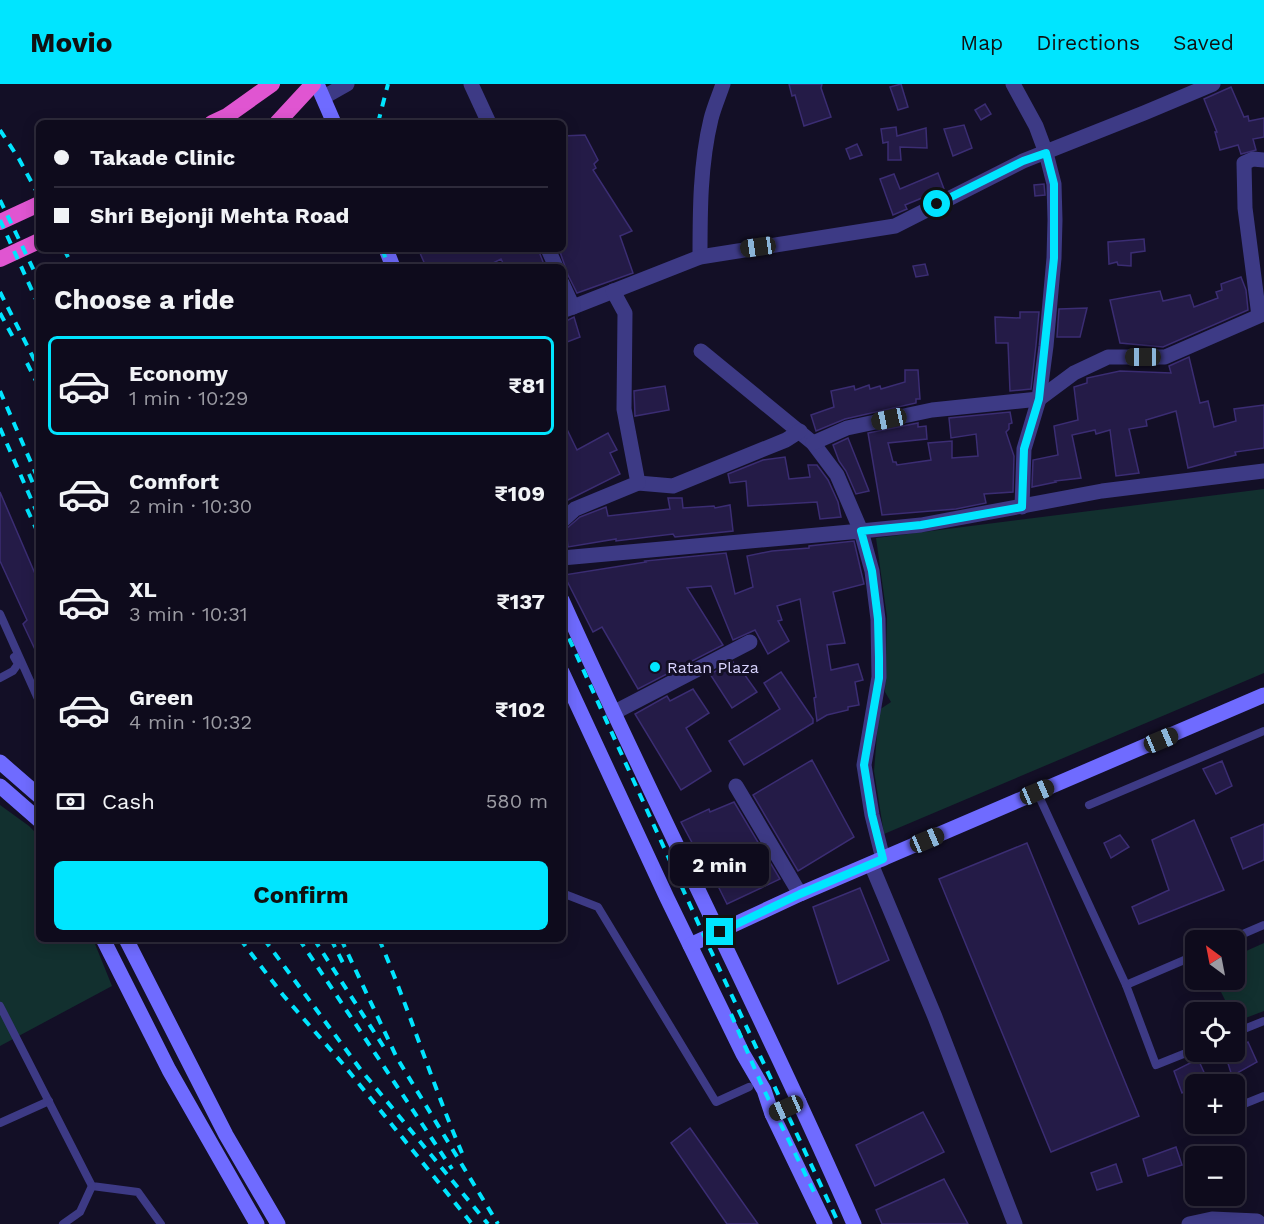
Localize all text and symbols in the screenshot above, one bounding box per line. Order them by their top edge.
text: Movio [30,26,113,59]
text: Map [960,30,1003,55]
text: Directions [1036,30,1140,55]
text: Saved [1173,30,1234,55]
text: Takade Clinic [90,145,235,170]
route start [923,190,950,217]
text: Shri Bejonji Mehta Road [90,203,349,228]
car [739,236,777,258]
text: Choose a ride [54,284,234,316]
car [1125,348,1161,366]
icon: car [57,359,111,413]
text: Economy [129,361,228,386]
text: ₹81 [509,373,545,398]
text: 1 min · 10:29 [129,386,248,410]
car [870,406,908,432]
icon: car [57,467,111,521]
text: Comfort [129,469,219,494]
text: ₹109 [495,481,545,506]
text: 2 min · 10:30 [129,494,252,518]
icon: car [57,575,111,629]
text: XL [129,577,157,602]
text: ₹137 [496,589,545,614]
text: 3 min · 10:31 [129,602,248,626]
place label: Ratan Plaza [667,658,759,677]
marker: Ratan Plaza [648,660,662,674]
icon: car [57,683,111,737]
text: Green [129,685,193,710]
text: ₹102 [495,697,545,722]
text: 4 min · 10:32 [129,710,252,734]
car [1141,725,1181,755]
car [1017,777,1057,807]
icon: cash [54,785,87,818]
text: Cash [102,789,155,814]
text: 580 m [486,789,548,813]
car [907,825,947,855]
callout: 2 min [670,845,770,887]
text: 2 min [692,853,747,877]
button: Confirm [54,861,548,930]
route end [706,918,733,945]
north arrow [1185,930,1245,990]
map controls [1185,930,1245,1206]
button: locate [1185,1002,1245,1062]
button: + [1185,1074,1245,1134]
car [766,1092,806,1124]
button: − [1185,1146,1245,1206]

